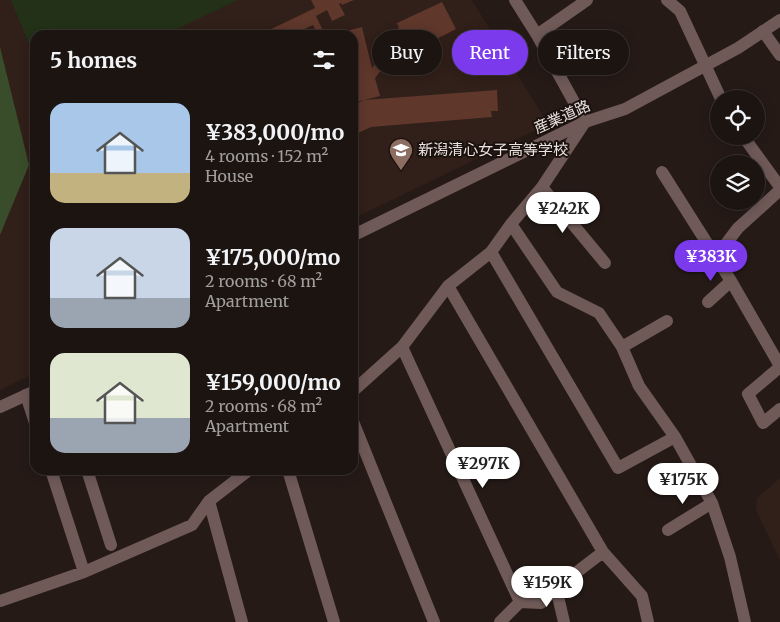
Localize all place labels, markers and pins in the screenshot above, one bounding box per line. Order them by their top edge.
school or university icon: 新潟清心女子高等学校 [388,137,414,171]
place label: 新潟清心女子高等学校 [418,140,568,159]
pin: ¥242K [528,192,598,234]
pin: ¥383K [676,240,746,282]
pin: ¥297K [448,446,518,489]
pin: ¥175K [648,462,718,505]
pin: ¥159K [512,566,582,608]

